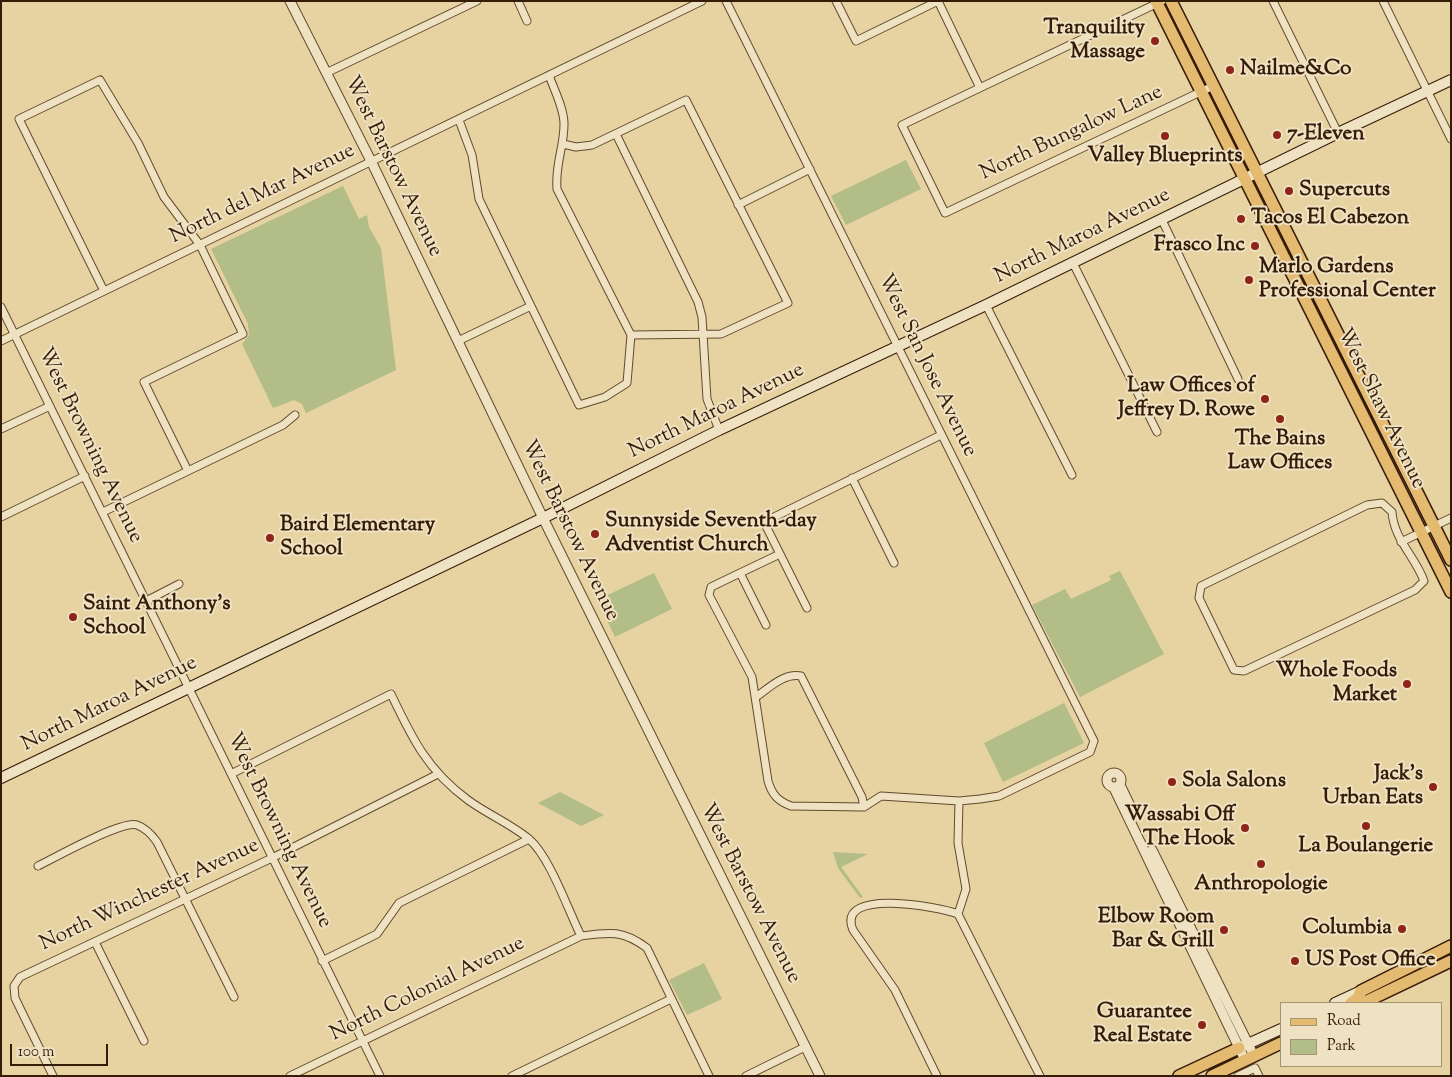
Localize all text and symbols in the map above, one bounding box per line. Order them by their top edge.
place label: Tranquility Massage [1043,16,1145,66]
marker: Tranquility Massage [1149,35,1161,47]
place label: Nailme&Co [1240,57,1352,83]
marker: Nailme&Co [1224,64,1236,76]
street label: West Barstow Avenue [337,72,447,262]
street label: North Bungalow Lane [977,81,1167,187]
place label: 7-Eleven [1287,122,1365,148]
marker: 7-Eleven [1271,129,1283,141]
marker: Valley Blueprints [1159,130,1171,142]
street label: North del Mar Avenue [166,139,360,251]
place label: Valley Blueprints [1088,144,1242,170]
place label: Supercuts [1299,178,1390,204]
street label: North Maroa Avenue [991,184,1175,290]
marker: Supercuts [1283,185,1295,197]
place label: Tacos El Cabezon [1251,206,1409,232]
marker: Tacos El Cabezon [1235,213,1247,225]
place label: Frasco Inc [1154,233,1245,259]
marker: Frasco Inc [1249,240,1261,252]
place label: Marlo Gardens Professional Center [1259,255,1436,305]
street label: West San Jose Avenue [871,270,981,462]
marker: Marlo Gardens Professional Center [1243,274,1255,286]
street label: West Shaw Avenue [1330,325,1430,493]
street label: West Browning Avenue [31,344,147,548]
street label: North Maroa Avenue [625,359,809,465]
place label: Law Offices of Jeffrey D. Rowe [1118,374,1255,424]
marker: Law Offices of Jeffrey D. Rowe [1259,393,1271,405]
marker: The Bains Law Offices [1274,413,1286,425]
place label: The Bains Law Offices [1228,427,1332,477]
street label: West Barstow Avenue [514,436,624,626]
place label: Sunnyside Seventh-day Adventist Church [605,509,817,559]
place label: Baird Elementary School [280,513,435,563]
marker: Sunnyside Seventh-day Adventist Church [589,528,601,540]
marker: Baird Elementary School [264,532,276,544]
place label: Saint Anthony's School [83,592,230,642]
marker: Saint Anthony's School [67,611,79,623]
street label: North Maroa Avenue [18,652,202,758]
place label: Whole Foods Market [1276,659,1397,709]
marker: Whole Foods Market [1401,678,1413,690]
street label: West Browning Avenue [220,729,336,933]
place label: Jack's Urban Eats [1323,762,1423,812]
place label: Sola Salons [1182,769,1286,795]
marker: Sola Salons [1166,776,1178,788]
marker: Jack's Urban Eats [1427,781,1439,793]
street label: West Barstow Avenue [693,800,805,988]
place label: Wassabi Off The Hook [1125,803,1235,853]
marker: La Boulangerie [1360,820,1372,832]
marker: Wassabi Off The Hook [1239,822,1251,834]
street label: North Winchester Avenue [36,834,264,958]
place label: La Boulangerie [1299,834,1433,860]
marker: Anthropologie [1255,858,1267,870]
place label: Anthropologie [1194,872,1328,898]
place label: Elbow Room Bar & Grill [1098,905,1214,955]
place label: Columbia [1302,916,1392,942]
marker: Columbia [1396,923,1408,935]
marker: Elbow Room Bar & Grill [1218,924,1230,936]
street label: North Colonial Avenue [327,932,529,1048]
place label: US Post Office [1305,948,1436,974]
marker: US Post Office [1289,955,1301,967]
place label: Guarantee Real Estate [1093,1000,1192,1050]
legend [1280,1002,1442,1067]
text: Road [1327,1011,1361,1032]
marker: Guarantee Real Estate [1196,1019,1208,1031]
scale bar [12,1034,110,1066]
text: Park [1327,1036,1356,1057]
text: 100 m [18,1042,54,1063]

